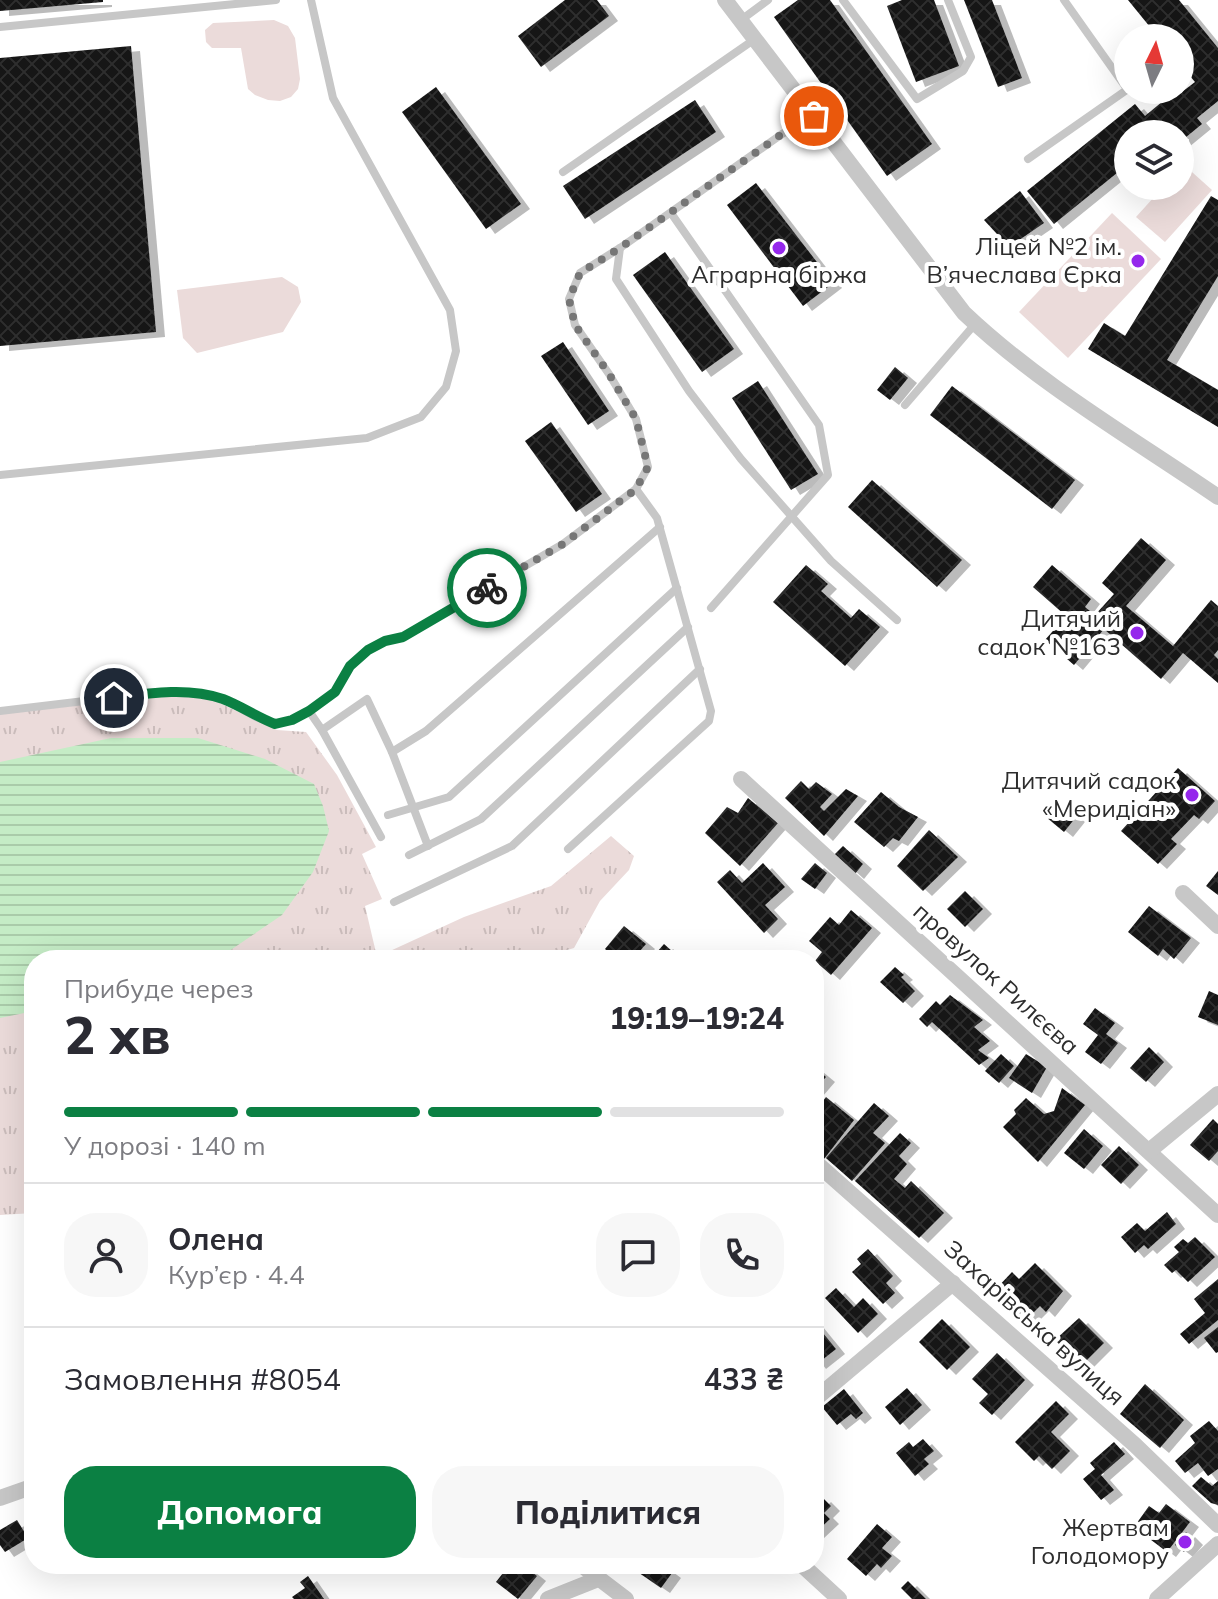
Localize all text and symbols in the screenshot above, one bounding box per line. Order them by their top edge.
north arrow [1114,24,1194,104]
map controls [1114,24,1194,200]
pin [780,82,848,150]
icon: bag [792,94,836,138]
button: layers [1114,120,1194,200]
place label: Ліцей №2 ім. В’ячеслава Єрка [926,231,1122,289]
marker: Аграрна біржа [770,239,788,257]
marker: Ліцей №2 ім. В’ячеслава Єрка [1129,252,1147,270]
place label: Аграрна біржа [691,259,867,289]
courier [447,548,527,628]
icon: bike [465,566,509,610]
place label: Дитячий садок №163 [977,603,1121,661]
marker: Дитячий садок №163 [1128,624,1146,642]
pin [80,664,148,732]
icon: home [92,676,136,720]
place label: Дитячий садок «Меридіан» [1002,765,1176,823]
marker: Дитячий садок «Меридіан» [1183,786,1201,804]
street label: провулок Рилєєва [908,896,1086,1061]
text: Прибуде через [64,972,253,1005]
text: 19:19–19:24 [609,999,784,1037]
text: 2 хв [64,1002,170,1067]
text: У дорозі · 140 m [64,1129,266,1162]
button: person [64,1213,148,1297]
button: chat [596,1213,680,1297]
button: phone [700,1213,784,1297]
text: Олена [168,1220,264,1258]
street label: Захарівська вулиця [938,1233,1131,1411]
text: Кур’єр · 4.4 [168,1258,305,1291]
text: Замовлення #8054 [64,1360,341,1398]
text: 433 ₴ [704,1360,784,1398]
button: Допомога [64,1466,416,1558]
button: Поділитися [432,1466,784,1558]
place label: Жертвам Голодомору [1031,1512,1169,1570]
marker: Жертвам Голодомору [1176,1533,1194,1551]

